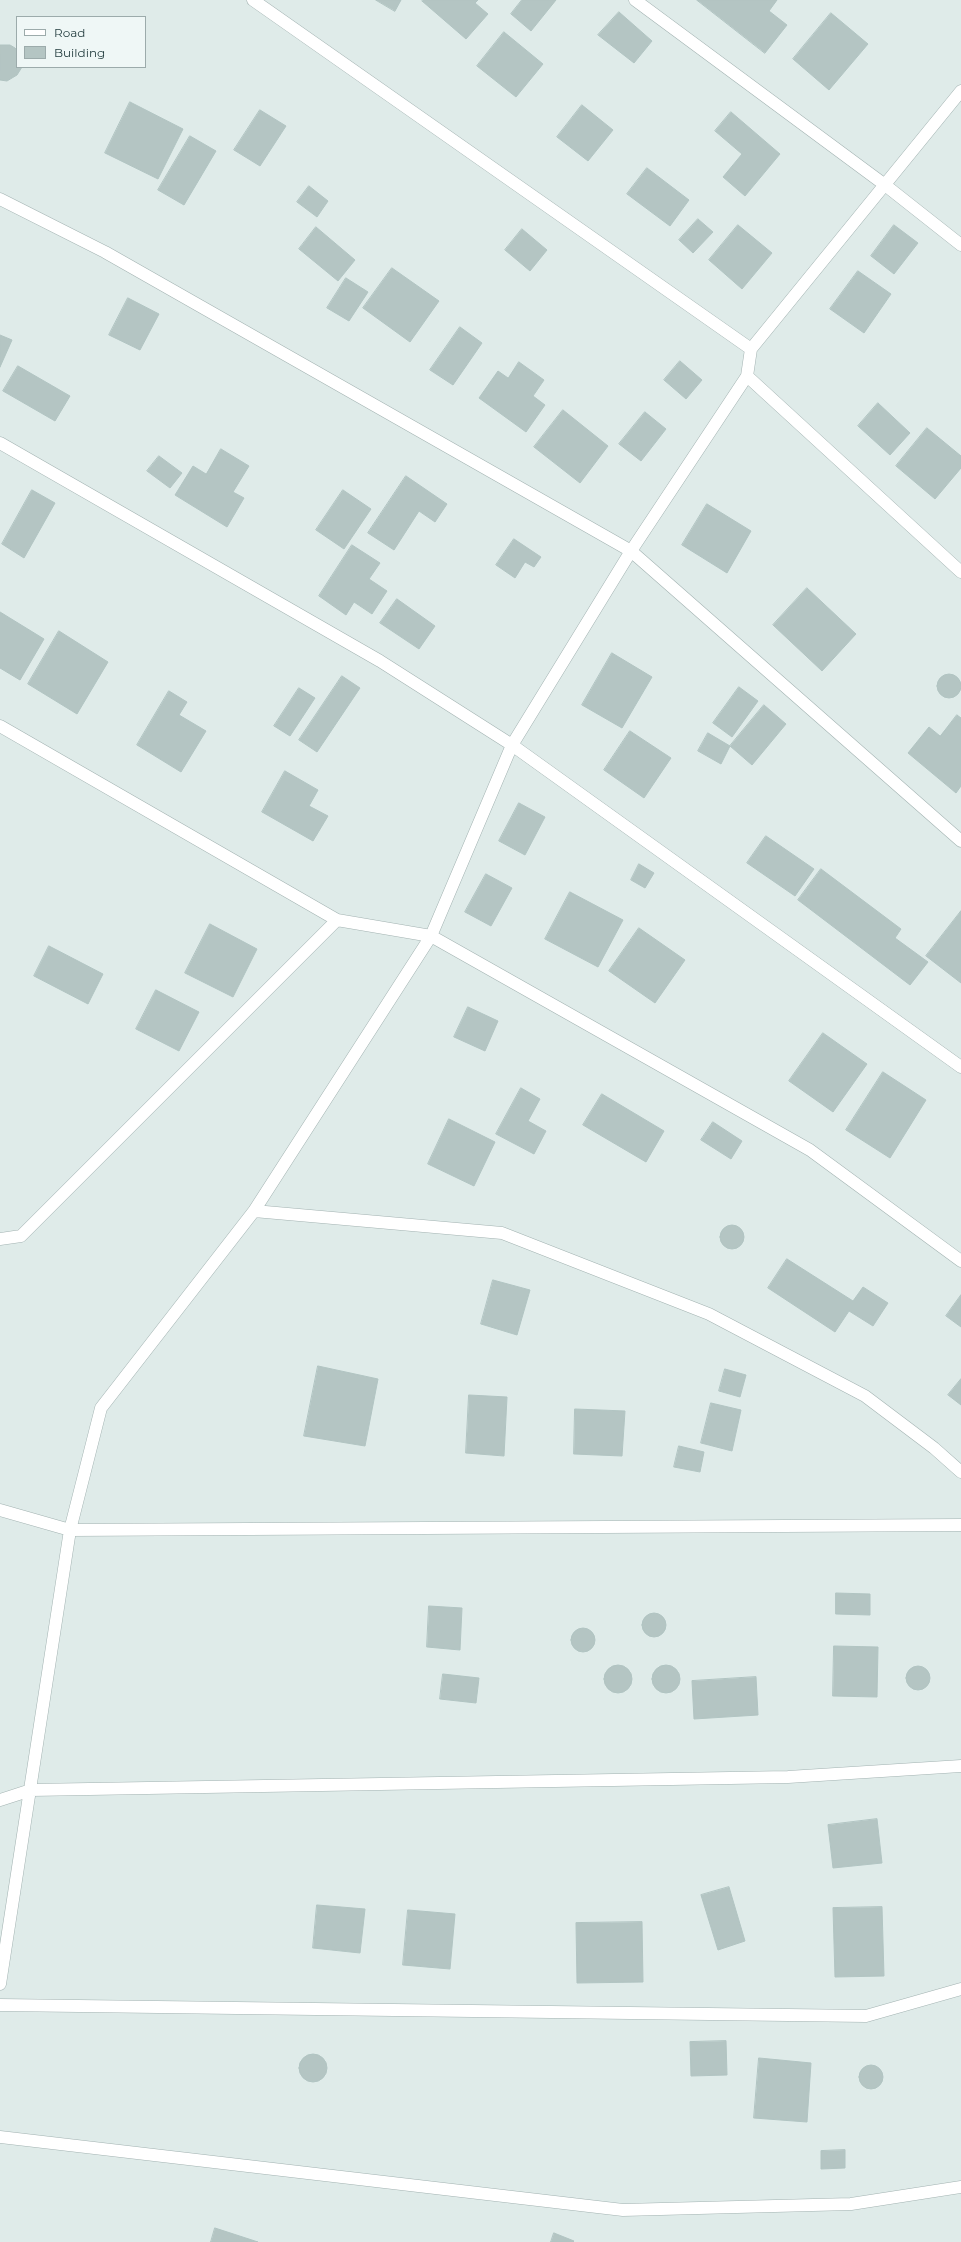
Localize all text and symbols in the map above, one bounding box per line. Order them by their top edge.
legend [16,16,146,68]
text: Road [54,25,85,40]
text: Building [54,45,105,60]

